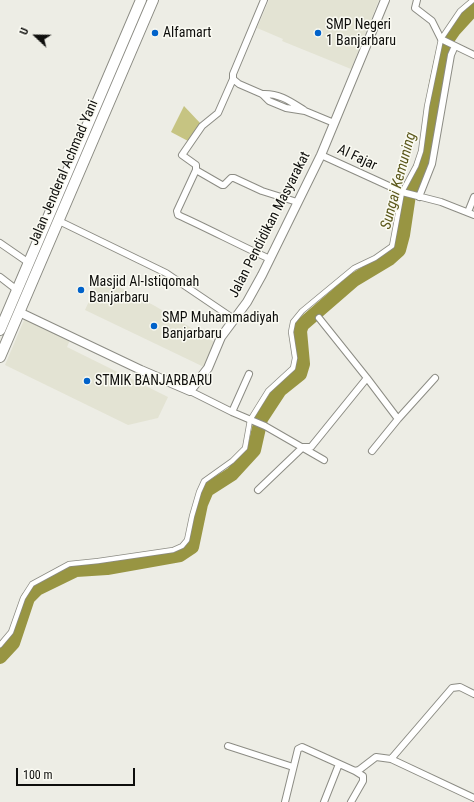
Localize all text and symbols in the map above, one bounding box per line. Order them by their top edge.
north arrow [16,16,56,56]
place label: SMP Negeri 1 Banjarbaru [326,17,396,50]
place label: Alfamart [163,25,211,41]
text: U [17,26,32,37]
marker: Alfamart [150,28,160,38]
marker: SMP Negeri 1 Banjarbaru [313,28,323,38]
street label: Jalan Jenderal Achmad Yani [26,98,102,248]
water label: Sungai Kemuning [377,131,421,231]
street label: Al Fajar [335,142,379,174]
street label: Jalan Pendidikan Masyarakat [226,149,314,301]
place label: Masjid Al-Istiqomah Banjarbaru [89,274,199,306]
marker: Masjid Al-Istiqomah Banjarbaru [76,285,86,295]
place label: SMP Muhammadiyah Banjarbaru [162,310,279,342]
marker: SMP Muhammadiyah Banjarbaru [149,321,159,331]
place label: STMIK BANJARBARU [95,373,212,389]
marker: STMIK BANJARBARU [82,376,92,386]
scale bar [18,760,137,786]
text: 100 m [23,768,53,782]

